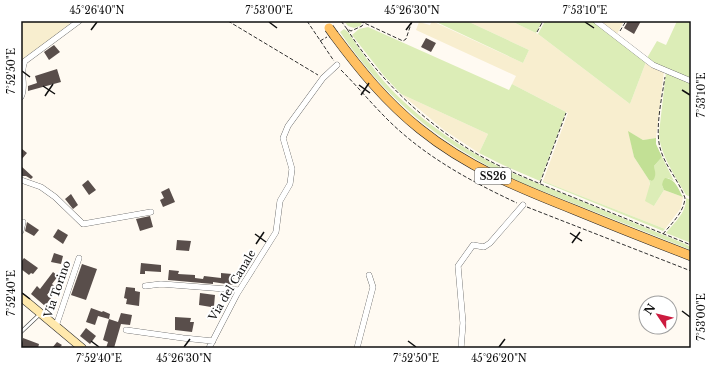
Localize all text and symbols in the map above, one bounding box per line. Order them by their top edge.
text: 45°26'40"N [69,4,125,17]
text: 7°53'00"E [245,4,293,17]
text: 45°26'30"N [384,4,440,17]
text: 7°53'10"E [563,4,607,17]
text: 7°52'50"E [5,48,18,94]
text: 7°53'10"E [695,73,708,117]
road number: SS26 [475,168,511,184]
street label: Via del Canale [205,247,259,324]
street label: Via Torino [40,259,73,320]
text: 7°52'40"E [5,270,18,316]
text: 7°53'00"E [695,293,708,341]
north arrow [638,295,678,335]
text: N [641,300,659,318]
text: 7°52'40"E [76,352,122,365]
text: 45°26'30"N [156,352,212,365]
text: 7°52'50"E [393,352,439,365]
text: 45°26'20"N [471,352,527,365]

